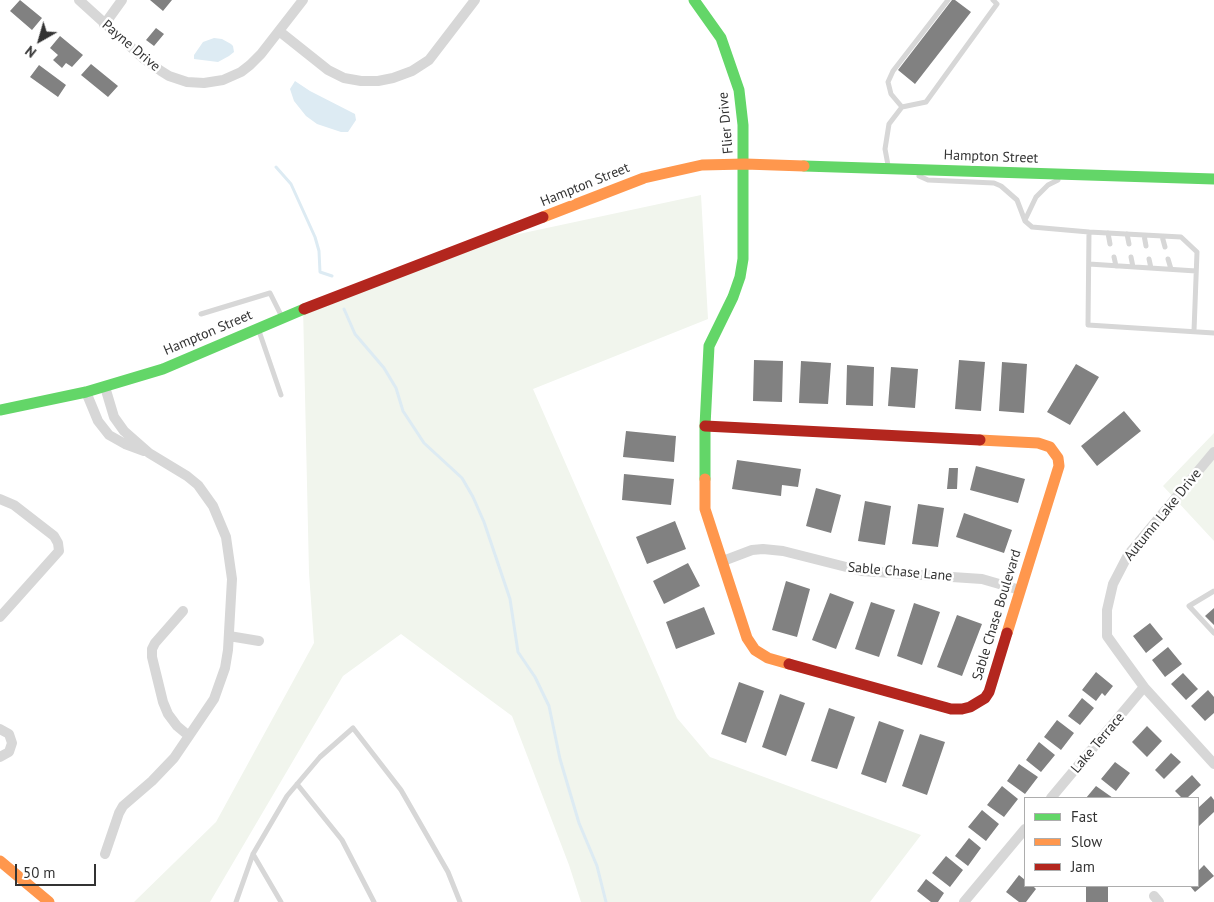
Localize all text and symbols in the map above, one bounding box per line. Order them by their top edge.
north arrow [15,15,65,65]
street label: Payne Drive [99,17,163,75]
text: N [22,42,40,62]
street label: Flier Drive [715,91,737,155]
street label: Hampton Street [943,147,1039,167]
street label: Hampton Street [538,160,632,210]
street label: Hampton Street [161,307,255,359]
street label: Autumn Lake Drive [1121,466,1205,564]
street label: Sable Chase Boulevard [969,547,1025,683]
street label: Sable Chase Lane [847,559,953,585]
street label: Lake Terrace [1068,709,1128,777]
legend [1024,797,1199,887]
text: Fast [1071,807,1098,826]
text: Slow [1071,832,1102,851]
scale bar [18,854,99,886]
text: Jam [1071,857,1095,876]
text: 50 m [23,863,56,882]

